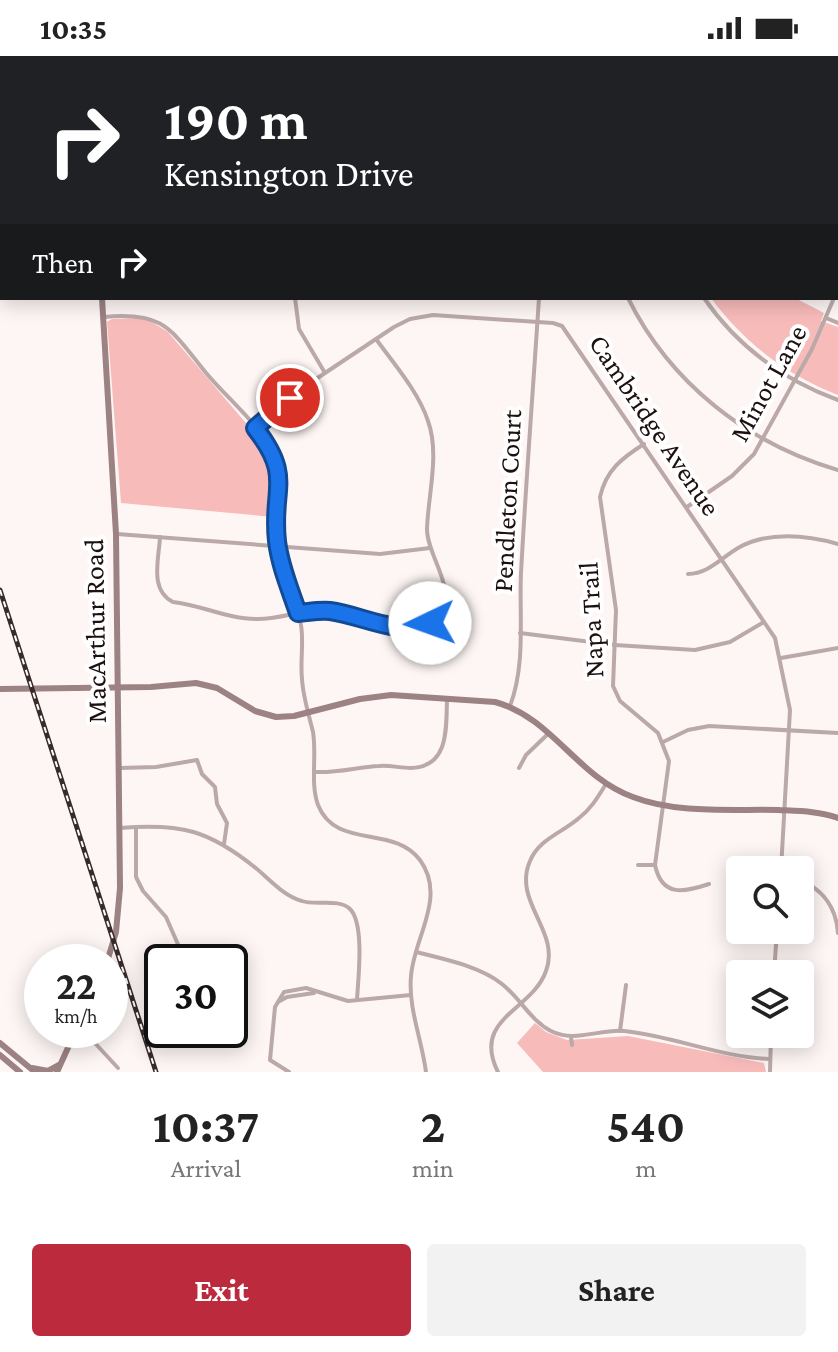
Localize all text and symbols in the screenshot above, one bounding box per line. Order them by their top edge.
text: 10:35 [40,12,107,45]
icon: right [32,88,136,192]
text: 190 m [164,89,308,151]
text: Kensington Drive [164,154,414,194]
icon: right [110,240,154,284]
text: Then [32,246,94,279]
street label: Minot Lane [723,319,813,447]
street label: Cambridge Avenue [583,329,727,521]
pin [256,364,324,432]
icon: arrive [268,376,312,420]
street label: Pendleton Court [487,408,527,593]
street label: MacArthur Road [78,538,112,724]
street label: Napa Trail [572,561,610,679]
position arrow [388,581,472,665]
map controls [726,856,814,1048]
button: search [726,856,814,944]
speed limit sign: 30 [144,944,248,1048]
button: layers [726,960,814,1048]
text: 22 [56,963,96,1008]
text: km/h [54,1005,98,1027]
text: 10:37 [153,1099,259,1152]
text: 2 [421,1099,445,1152]
text: 540 [607,1099,685,1152]
text: Arrival [171,1154,241,1183]
text: min [412,1154,454,1183]
text: m [635,1154,656,1183]
button: Exit [32,1244,411,1336]
button: Share [427,1244,806,1336]

